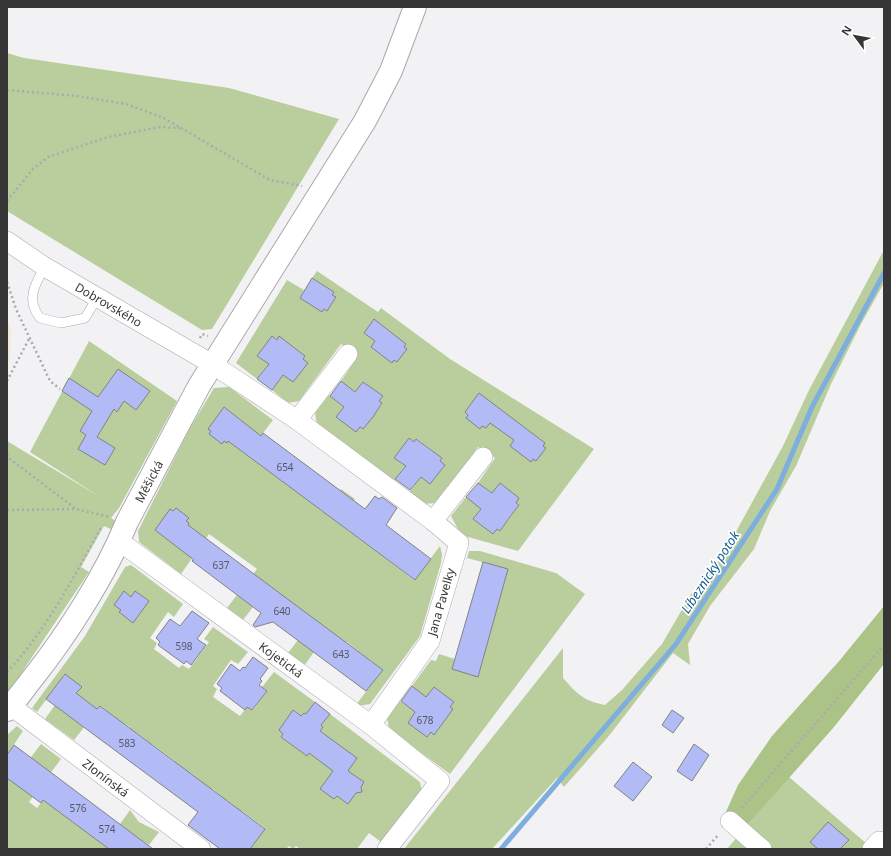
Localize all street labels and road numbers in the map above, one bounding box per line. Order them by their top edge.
street label: Dobrovského [72,278,146,330]
street label: Měšická [130,457,167,505]
street label: Jana Pavelky [423,565,459,639]
street label: Kojetická [256,638,307,681]
street label: Zlonínská [79,754,133,801]

